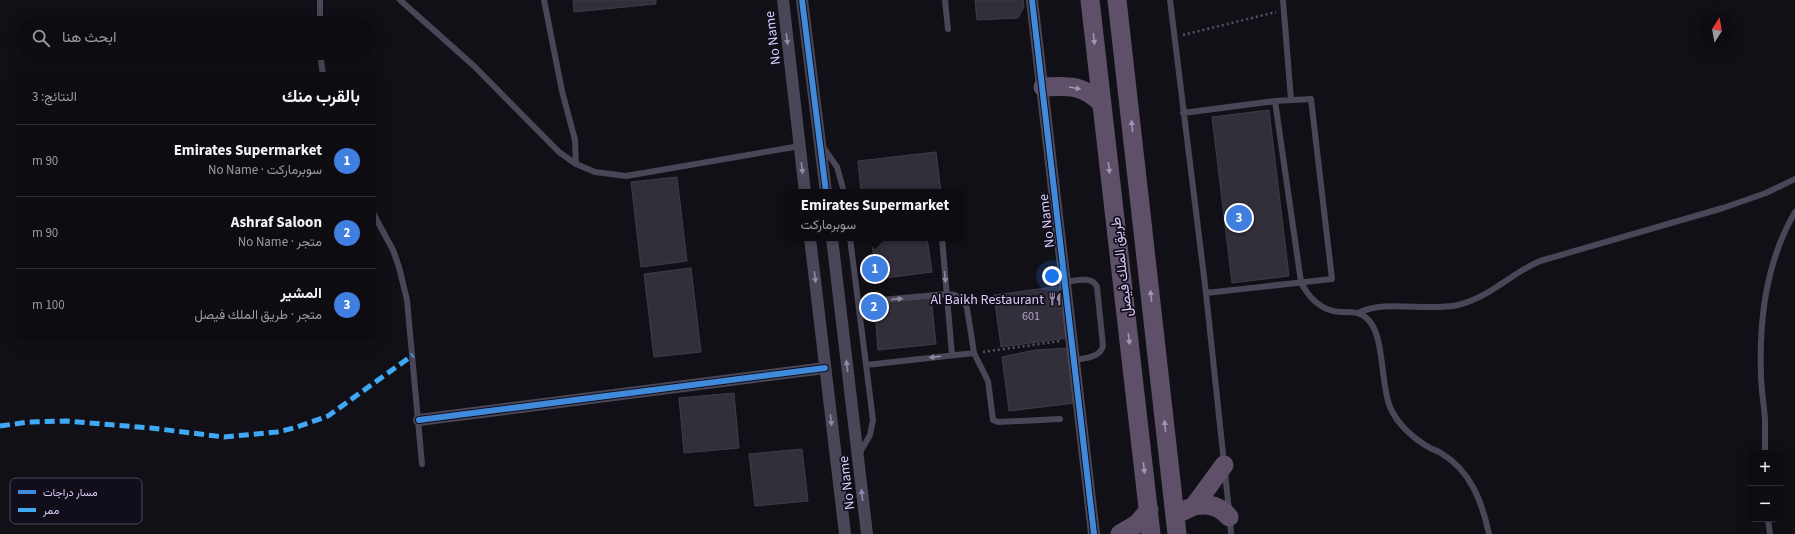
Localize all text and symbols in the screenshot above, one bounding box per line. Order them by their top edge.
street label: No Name [760,10,786,66]
north arrow [1699,12,1735,48]
search box [16,16,376,60]
icon: search [30,27,52,49]
text: ابحث هنا [62,27,116,48]
one-way arrow [784,33,791,45]
one-way arrow [1091,33,1098,45]
text: بالقرب منك [282,85,360,109]
one-way arrow [1069,85,1081,91]
text: النتائج: 3 [32,88,77,106]
one-way arrow [1128,120,1135,132]
text: Emirates Supermarket [174,140,322,161]
text: 90 m [32,152,58,170]
text: 1 [344,152,350,170]
text: سوبرماركت · No Name [208,161,322,179]
one-way arrow [799,162,806,174]
one-way arrow [1106,162,1112,174]
popup [786,189,964,241]
street label: No Name [1034,193,1060,249]
text: Emirates Supermarket [801,195,949,216]
pin: 3 [1226,203,1252,233]
text: Ashraf Saloon [231,212,322,233]
text: سوبرماركت [801,216,856,234]
street label: طريق الملك فيصل [1106,216,1138,318]
text: 90 m [32,224,58,242]
text: 2 [344,224,350,242]
text: متجر · No Name [238,233,322,251]
pin: 1 [862,254,888,284]
your location [1042,266,1062,286]
one-way arrow [812,271,818,283]
one-way arrow [942,271,949,283]
text: المشير [280,283,322,304]
place label: Al Baikh Restaurant [931,290,1044,310]
one-way arrow [1147,290,1154,303]
restaurant icon: Al Baikh Restaurant [1047,291,1063,307]
pin: 2 [861,292,887,322]
one-way arrow [891,295,903,302]
text: 100 m [32,296,65,314]
text: 3 [344,296,350,314]
text: متجر · طريق الملك فيصل [195,306,322,324]
house number: 601 [1022,308,1040,325]
one-way arrow [1126,333,1132,345]
one-way arrow [929,354,941,360]
one-way arrow [844,360,850,372]
one-way arrow [828,414,835,426]
one-way arrow [1162,420,1168,432]
map controls [1747,450,1783,522]
button: + [1747,450,1783,486]
street label: No Name [834,455,860,511]
one-way arrow [1141,462,1147,474]
legend [10,478,142,524]
text: مسار دراجات [43,485,98,500]
button: − [1747,486,1783,522]
one-way arrow [859,489,865,501]
text: ممر [42,503,60,518]

